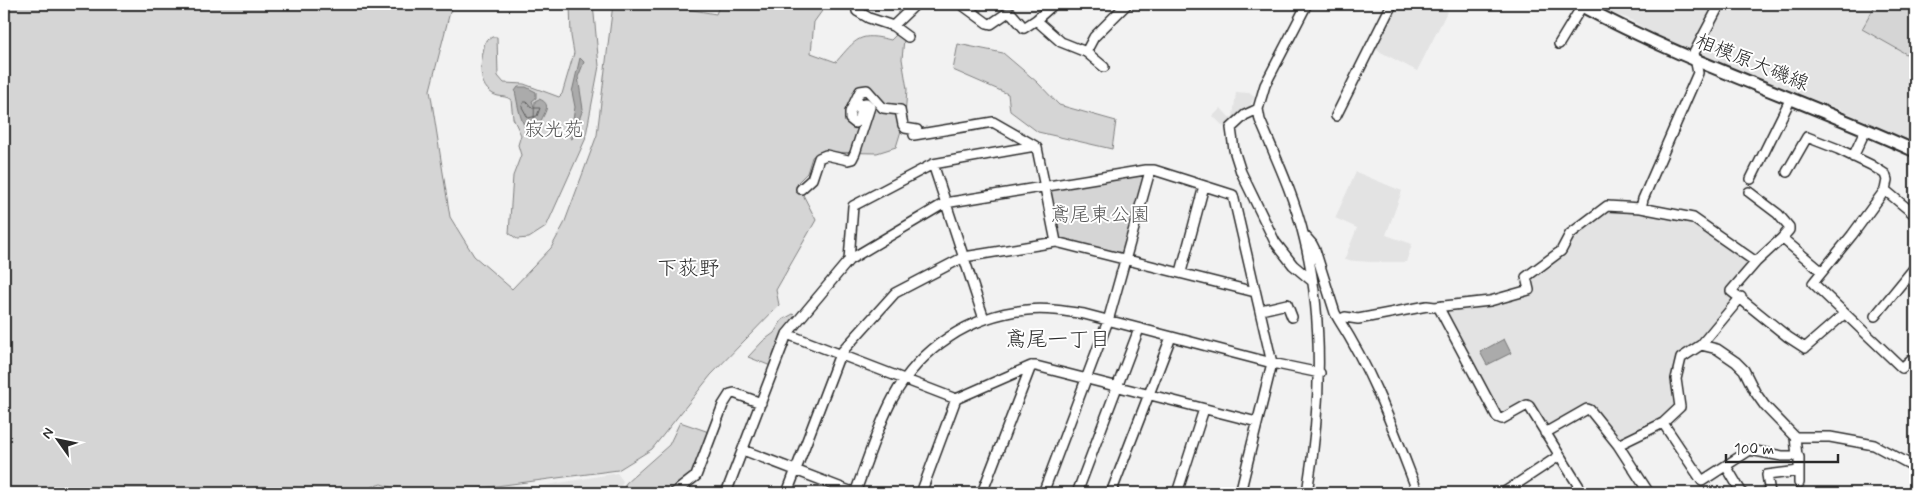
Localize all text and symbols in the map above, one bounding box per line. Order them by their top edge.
street label: 相模原大磯線 [1691,28,1813,98]
park label: 寂光苑 [524,117,584,144]
park label: 鳶尾東公園 [1050,202,1150,229]
district label: 下荻野 [657,255,720,283]
district label: 鳶尾一丁目 [1006,326,1111,354]
north arrow [32,414,82,464]
text: N [38,425,58,442]
scale bar [1726,432,1839,464]
text: 100 m [1734,440,1774,460]

